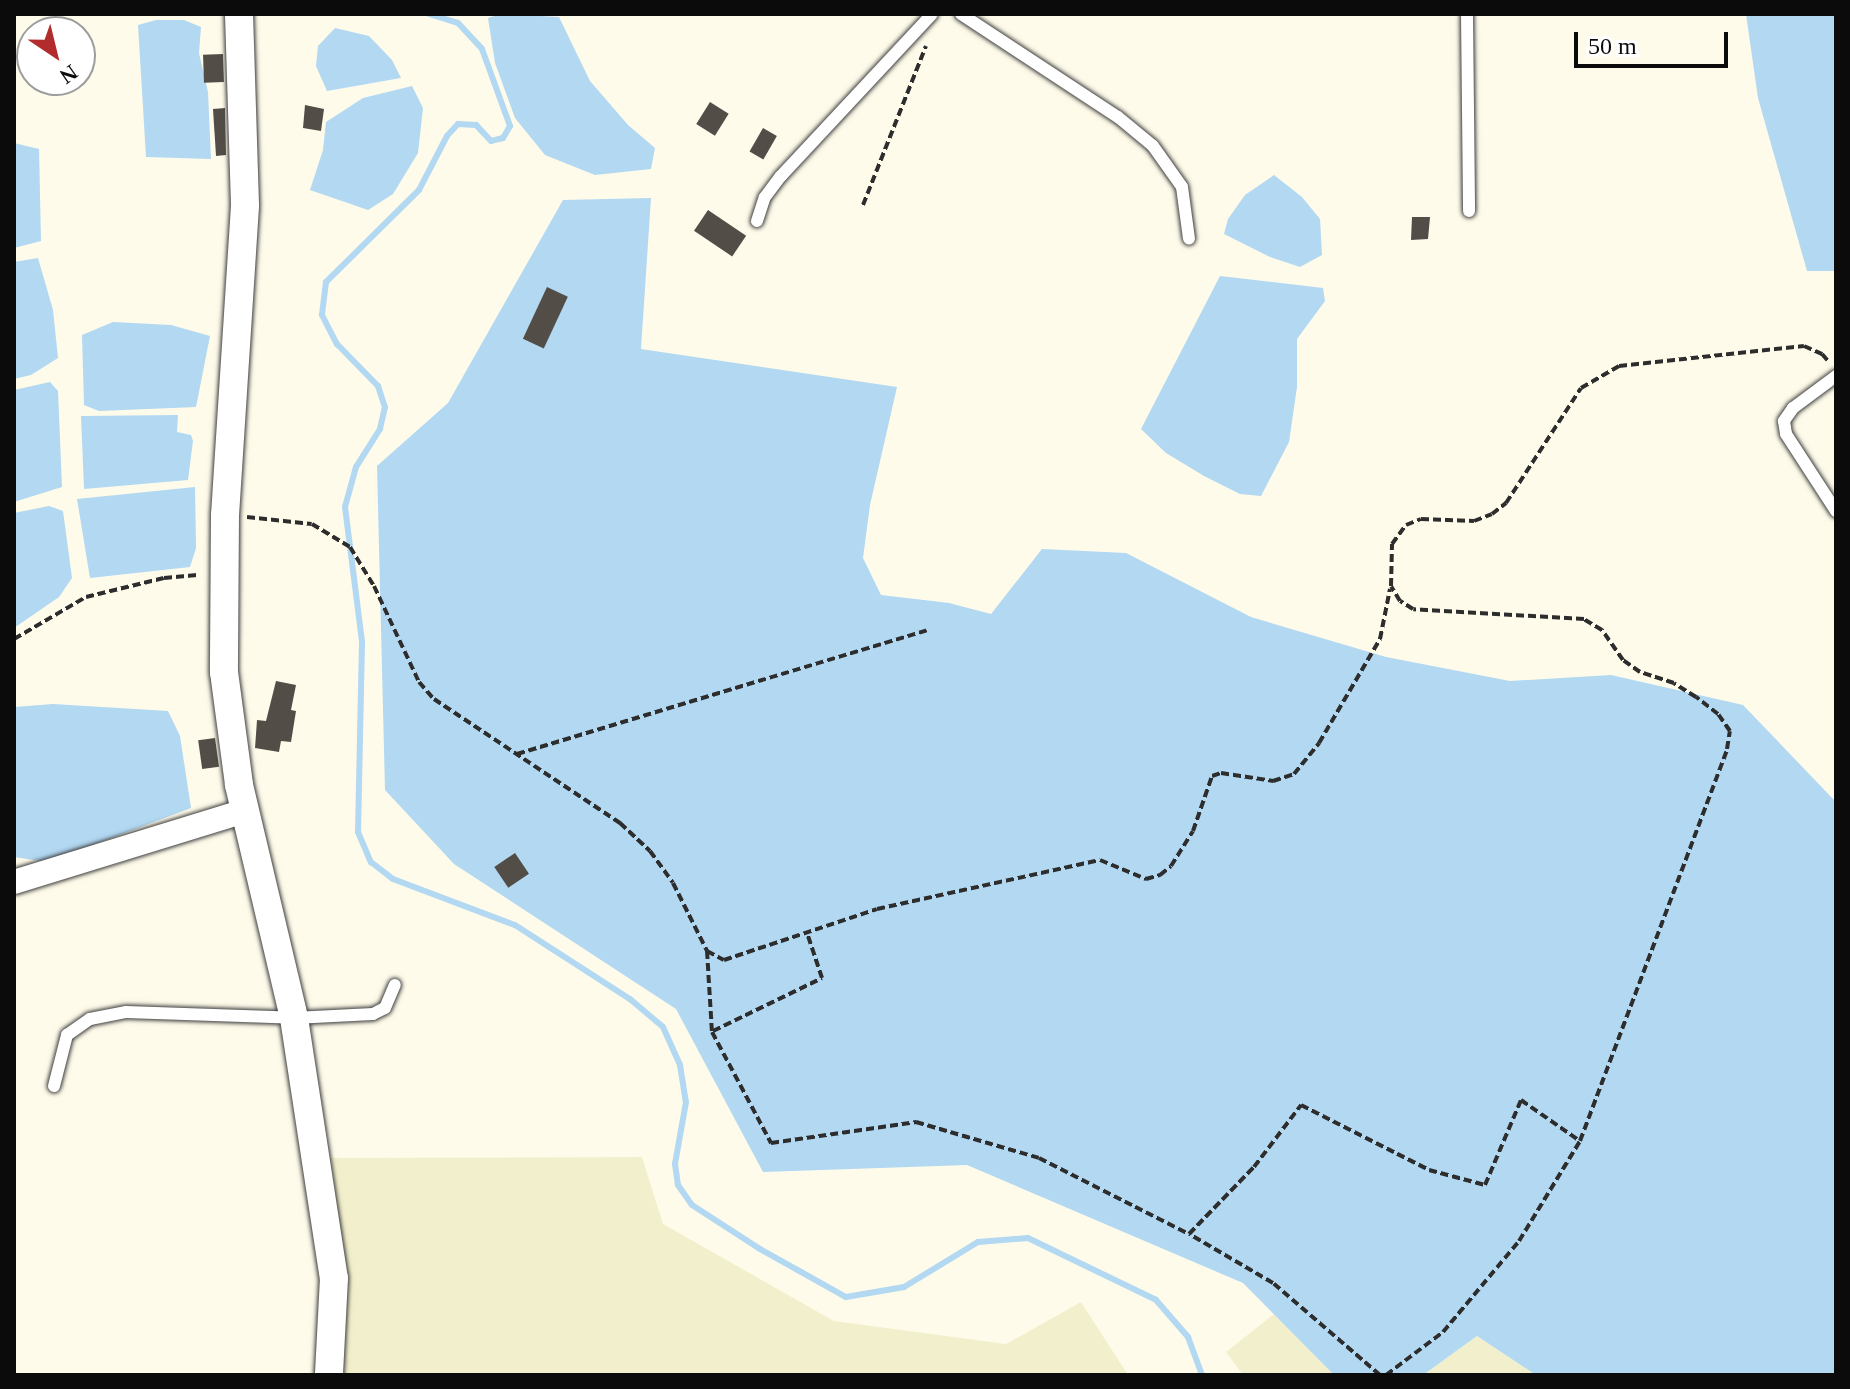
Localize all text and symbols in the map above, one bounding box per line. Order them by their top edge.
north arrow [16,16,96,96]
scale bar [1578,16,1732,66]
text: 50 m [1588,33,1637,59]
text: N [55,60,83,89]

